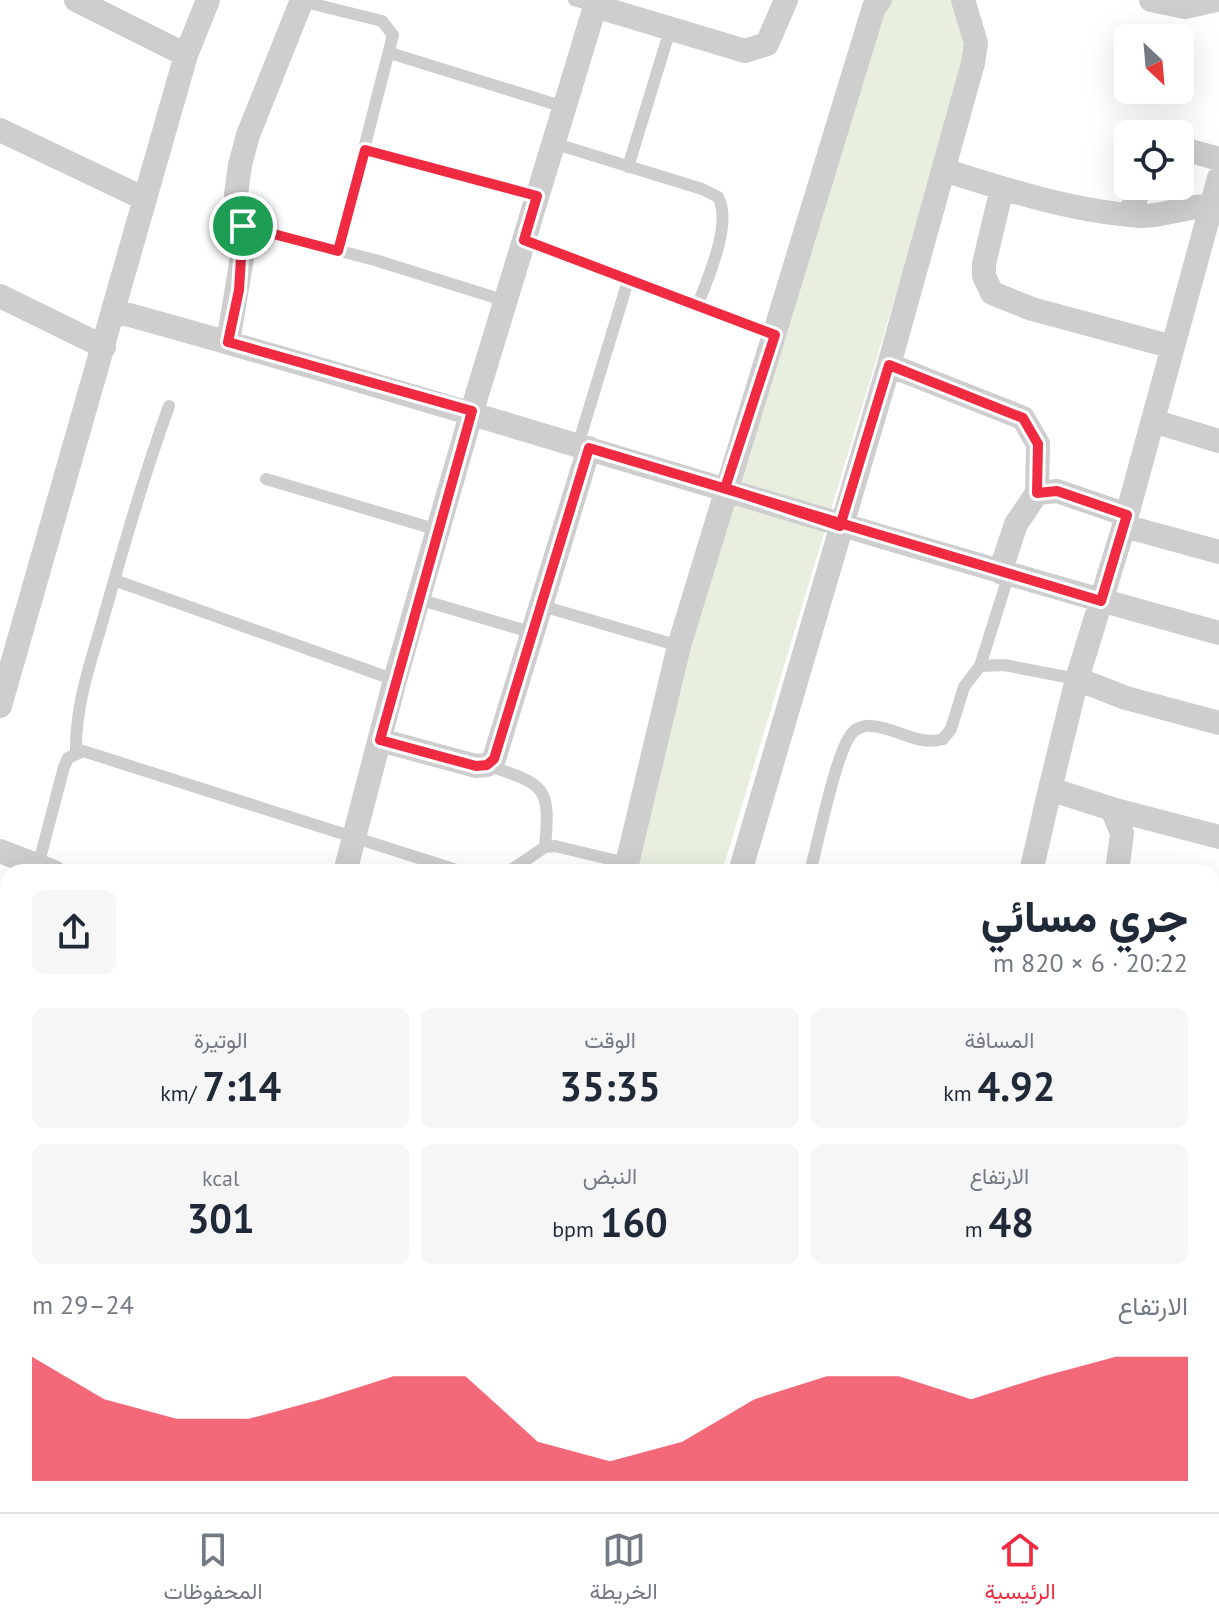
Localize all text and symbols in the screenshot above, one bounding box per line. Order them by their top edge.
north arrow [1114,24,1194,104]
map controls [1114,24,1194,200]
button: locate [1114,120,1194,200]
pin [209,192,277,260]
icon: arrive [221,204,265,248]
text: جري مسائي [981,887,1188,944]
button: share [32,890,116,974]
text: 20:22 · 6 × 820 m [993,946,1188,979]
text: الوتيرة [194,1026,248,1054]
text: الوقت [584,1026,636,1054]
text: المسافة [964,1026,1034,1054]
text: 7:14 [202,1060,281,1112]
text: 35:35 [559,1060,661,1112]
text: 4.92 [978,1060,1055,1112]
text: /km [160,1079,202,1107]
text: km [943,1079,978,1107]
text: النبض [583,1162,637,1190]
text: الارتفاع [969,1162,1029,1190]
text: kcal [202,1164,239,1192]
text: 301 [187,1192,255,1244]
text: 160 [600,1196,668,1248]
text: 48 [989,1196,1034,1248]
text: bpm [552,1215,600,1243]
text: m [965,1215,989,1243]
text: 24–29 m [32,1288,134,1321]
text: الارتفاع [1117,1289,1188,1322]
tab: المحفوظات [163,1528,263,1611]
tab: الخريطة [589,1528,658,1611]
tab: الرئيسية [984,1528,1056,1611]

